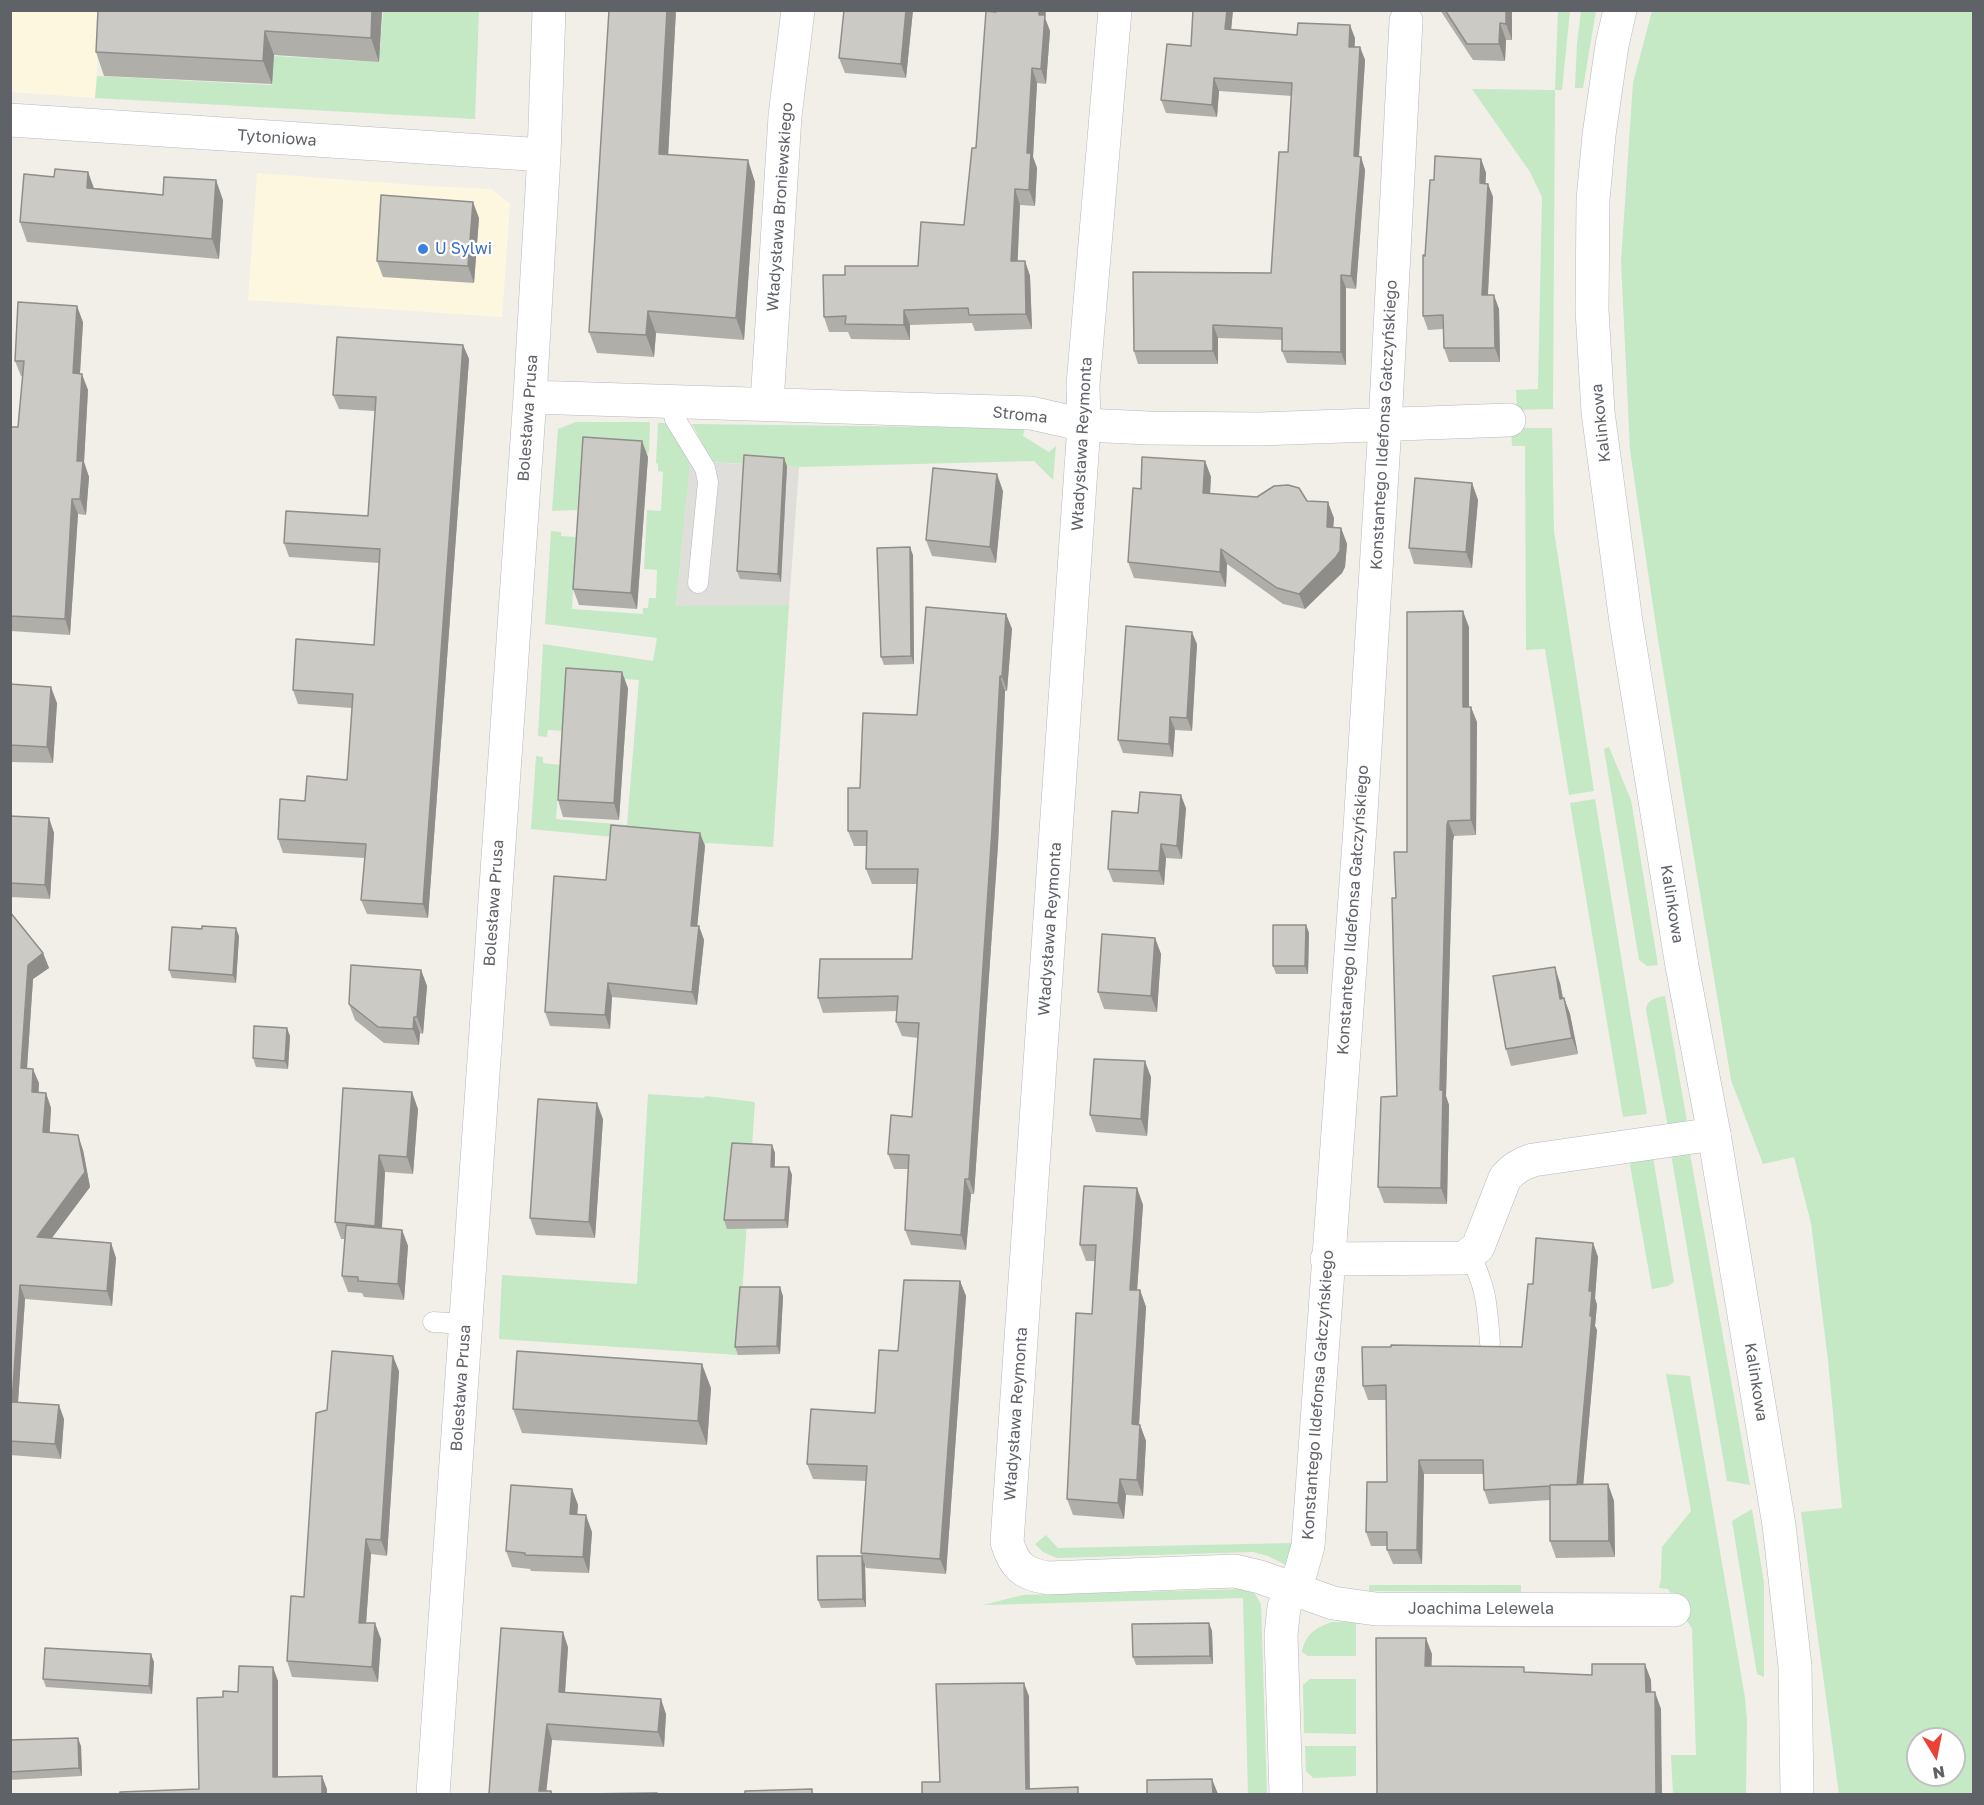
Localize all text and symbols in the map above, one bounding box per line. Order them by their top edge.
street label: Władysława Broniewskiego [763,102,797,312]
street label: Tytoniowa [237,126,317,150]
place label: U Sylwi [435,239,492,259]
marker: U Sylwi [416,242,430,256]
street label: Konstantego Ildefonsa Gałczyńskiego [1367,279,1401,571]
street label: Bolesława Prusa [514,354,542,482]
street label: Władysława Reymonta [1068,356,1096,532]
street label: Kalinkowa [1587,383,1615,463]
street label: Stroma [992,403,1048,427]
street label: Konstantego Ildefonsa Gałczyńskiego [1333,764,1373,1056]
street label: Bolesława Prusa [480,839,508,967]
street label: Władysława Reymonta [1034,841,1066,1017]
street label: Kalinkowa [1656,863,1688,945]
street label: Konstantego Ildefonsa Gałczyńskiego [1298,1249,1338,1541]
street label: Bolesława Prusa [447,1324,475,1452]
street label: Władysława Reymonta [1000,1326,1032,1502]
street label: Kalinkowa [1740,1341,1772,1423]
street label: Joachima Lelewela [1408,1599,1554,1619]
north arrow [1906,1727,1966,1787]
text: N [1931,1762,1947,1784]

